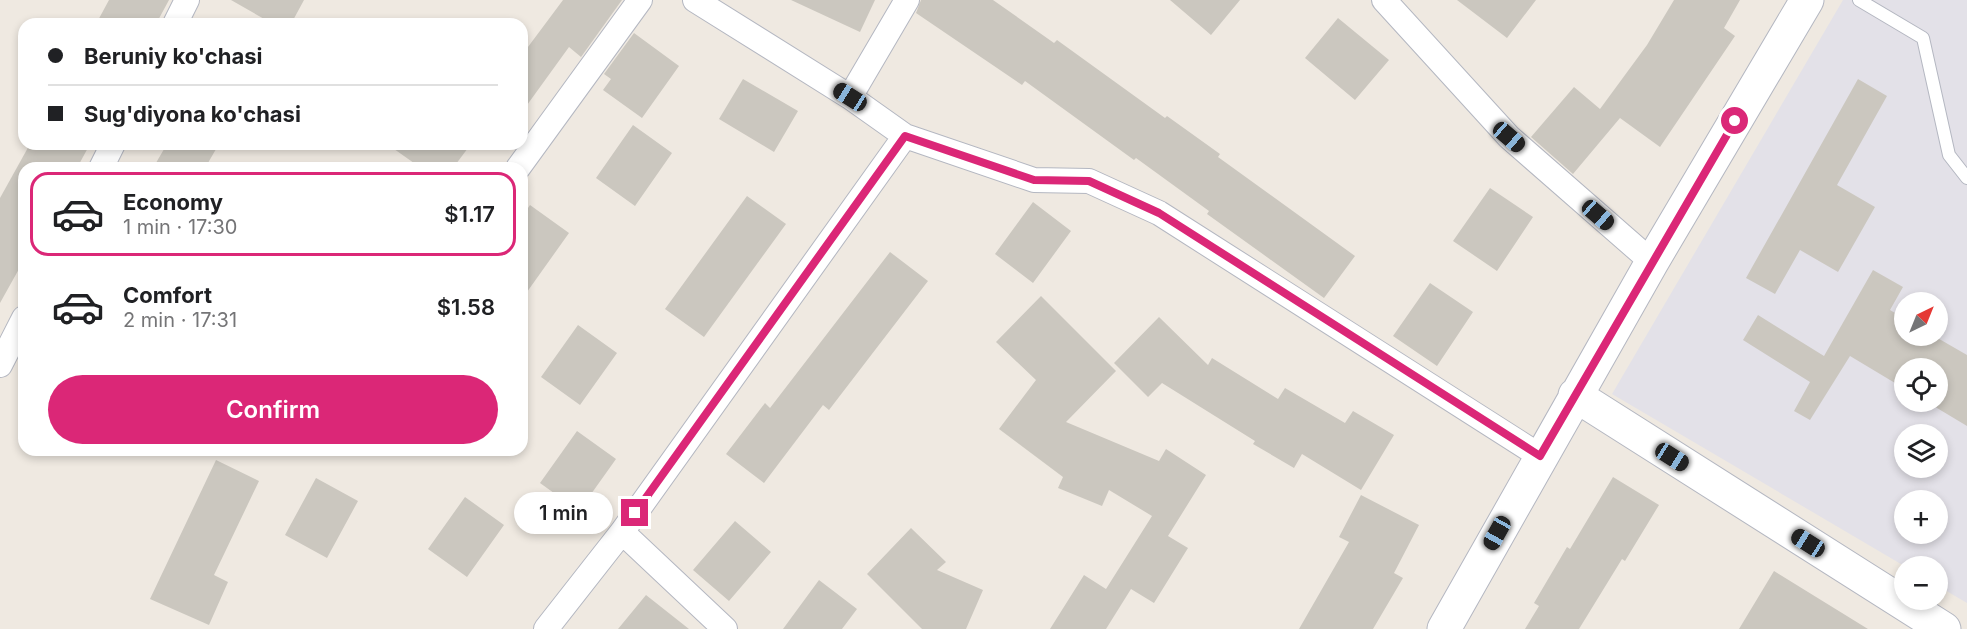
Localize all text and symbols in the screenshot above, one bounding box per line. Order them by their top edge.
text: Beruniy ko'chasi [84,43,262,69]
car [830,80,870,114]
text: Sug'diyona ko'chasi [84,101,301,127]
route start [1721,107,1748,134]
car [1490,118,1528,156]
icon: car [51,187,105,241]
text: Economy [123,189,223,215]
car [1579,196,1617,234]
text: $1.17 [444,201,495,227]
text: 1 min · 17:30 [123,215,237,239]
icon: car [51,280,105,334]
text: Comfort [123,282,212,308]
north arrow [1894,292,1948,346]
map controls [1894,292,1948,610]
text: $1.58 [437,294,495,320]
text: 2 min · 17:31 [123,308,237,332]
button: locate [1894,358,1948,412]
button: Confirm [48,375,498,444]
button: layers [1894,424,1948,478]
car [1652,440,1692,474]
button: + [1894,490,1948,544]
callout: 1 min [515,492,614,534]
route end [621,499,648,526]
text: 1 min [539,501,588,525]
car [1480,513,1514,553]
car [1788,526,1828,560]
button: − [1894,556,1948,610]

